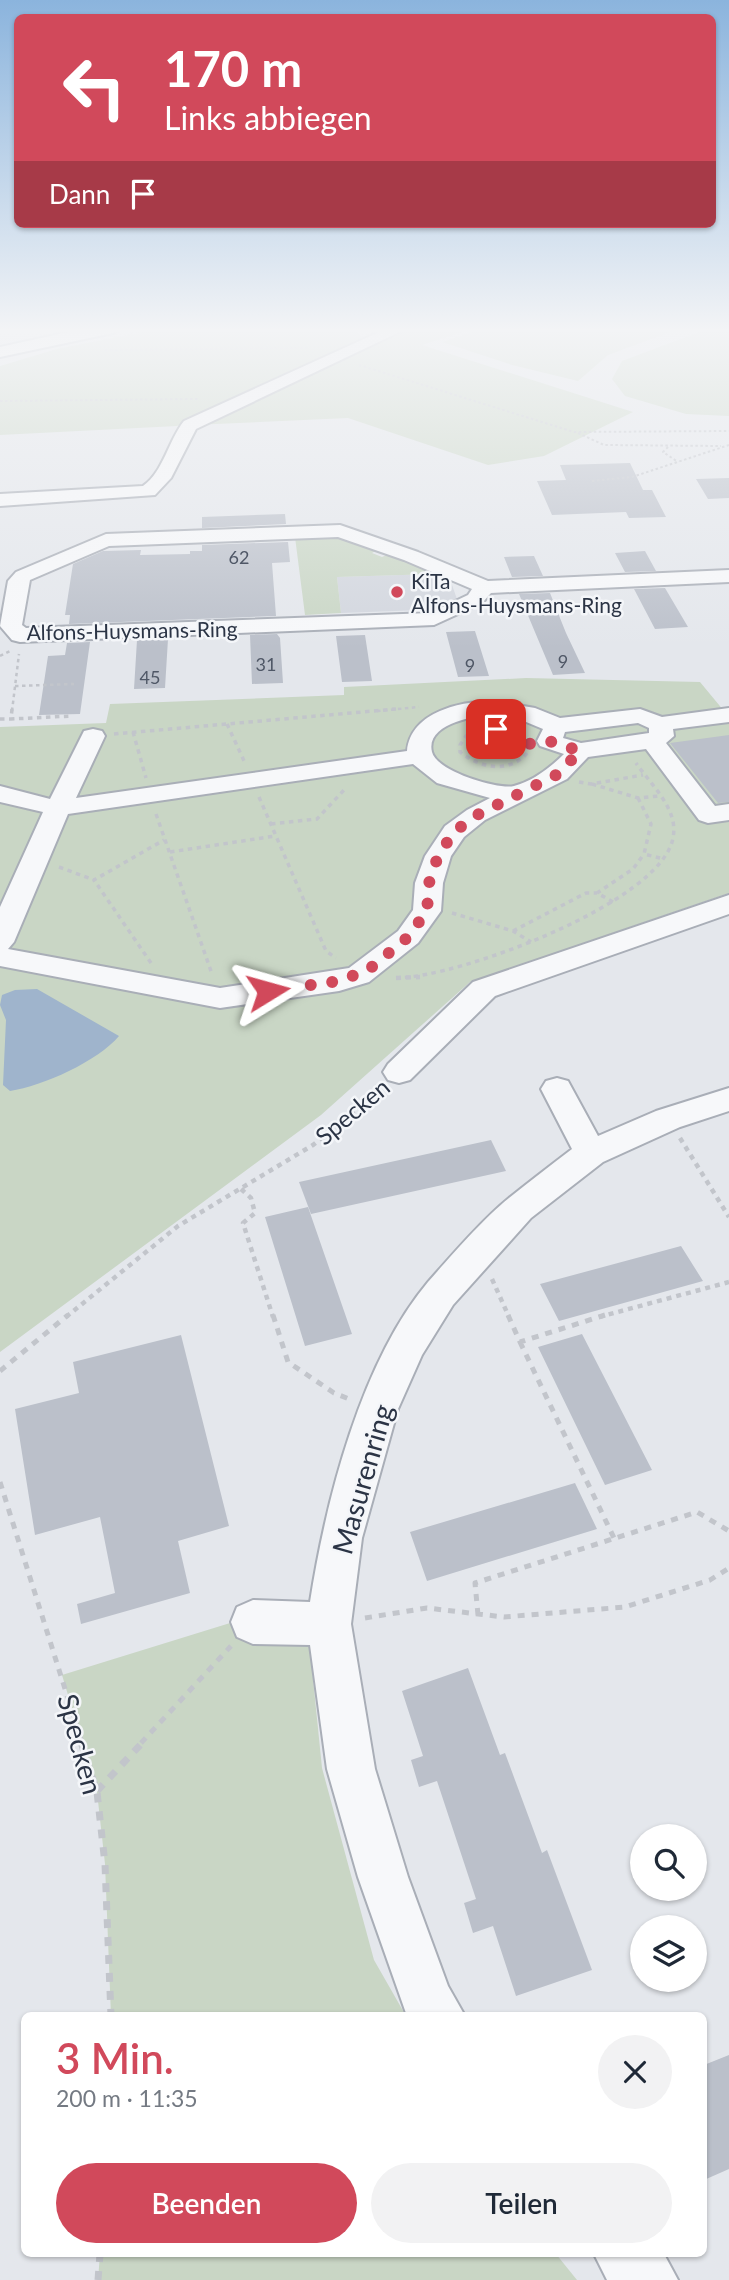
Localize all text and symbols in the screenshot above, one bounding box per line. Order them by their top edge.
text: 170 m [164,39,302,97]
icon: left [49,42,140,133]
text: Links abbiegen [164,98,372,137]
icon: arrive [124,175,162,213]
text: Dann [49,178,110,210]
house number: 62 [229,546,249,568]
place label: KiTa Alfons-Huysmans-Ring [411,568,622,617]
marker: KiTa Alfons-Huysmans-Ring [389,584,405,600]
street label: Alfons-Huysmans-Ring [26,616,238,644]
house number: 9 [558,650,568,672]
house number: 31 [256,653,276,675]
house number: 9 [465,654,475,676]
house number: 45 [140,666,160,688]
pin [466,699,526,759]
icon: arrive [477,710,515,748]
position arrow [231,954,305,1028]
street label: Specken [309,1072,395,1150]
street label: Masurenring [324,1400,400,1558]
street label: Specken [51,1690,111,1798]
map controls [630,1824,707,1992]
button: search [630,1824,707,1901]
button: layers [630,1915,707,1992]
text: 3 Min. [56,2033,174,2083]
button: close [598,2035,672,2109]
text: 200 m · 11:35 [56,2084,198,2112]
button: Beenden [56,2163,357,2243]
button: Teilen [371,2163,672,2243]

